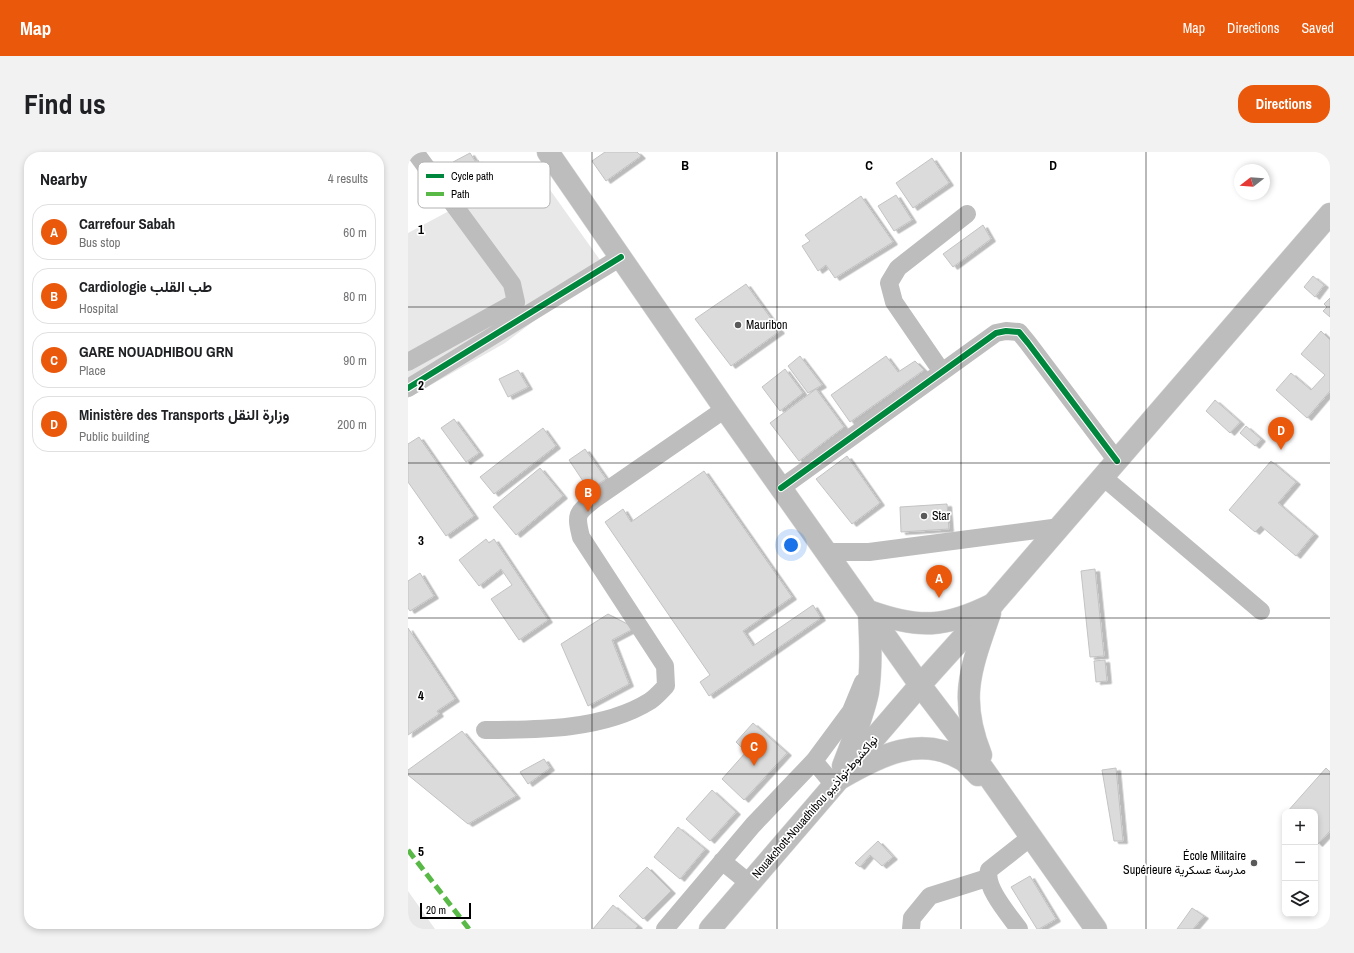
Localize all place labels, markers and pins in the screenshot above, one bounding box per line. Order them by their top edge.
place label: Mauribon [746,317,788,333]
marker: Mauribon [733,320,743,330]
pin: D [1268,417,1294,450]
pin: B [575,479,601,512]
place label: Star [932,508,951,524]
marker: Star [919,511,929,521]
pin: A [926,565,952,598]
pin: C [741,733,767,766]
place label: École Militaire Supérieure مدرسة عسكرية [1123,848,1246,878]
marker: École Militaire Supérieure مدرسة عسكرية [1249,858,1259,868]

